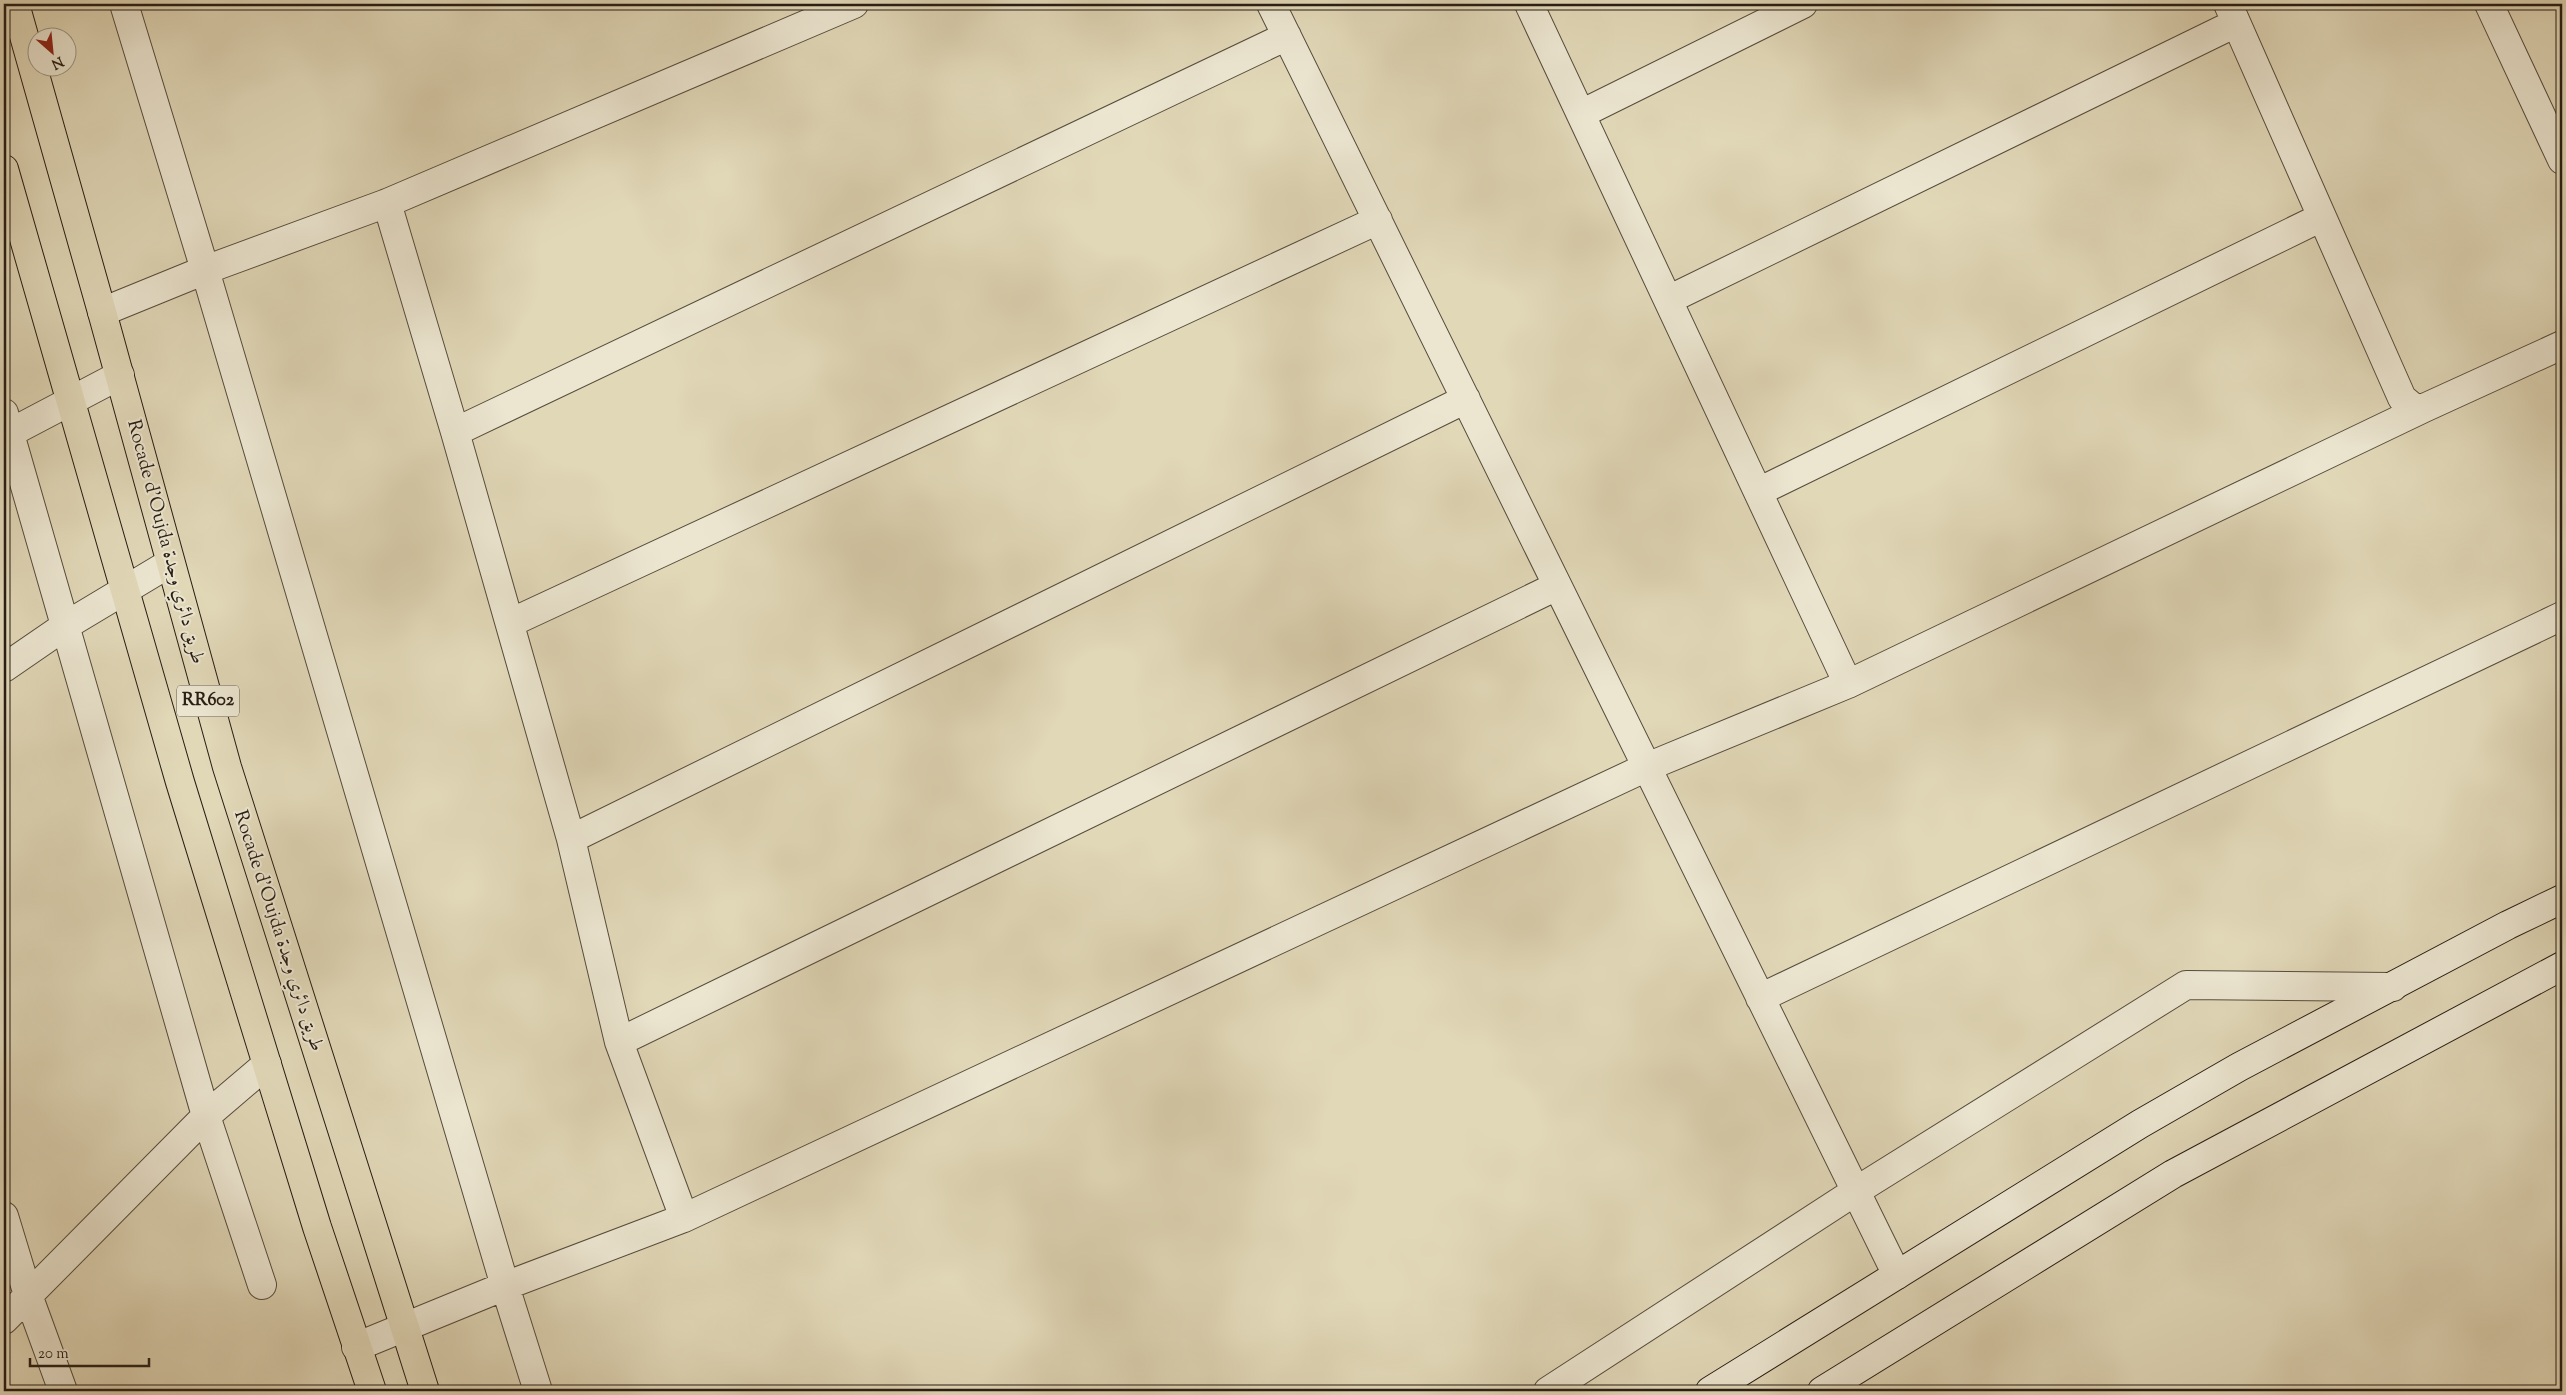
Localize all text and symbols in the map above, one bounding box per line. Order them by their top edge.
north arrow [28,28,78,78]
text: N [47,50,67,73]
street label: Rocade d'Oujda طريق دائري وجدة [119,417,211,667]
road number: RR602 [177,686,239,716]
street label: Rocade d'Oujda طريق دائري وجدة [226,807,330,1055]
scale bar [30,1335,149,1367]
text: 20 m [38,1344,69,1365]

